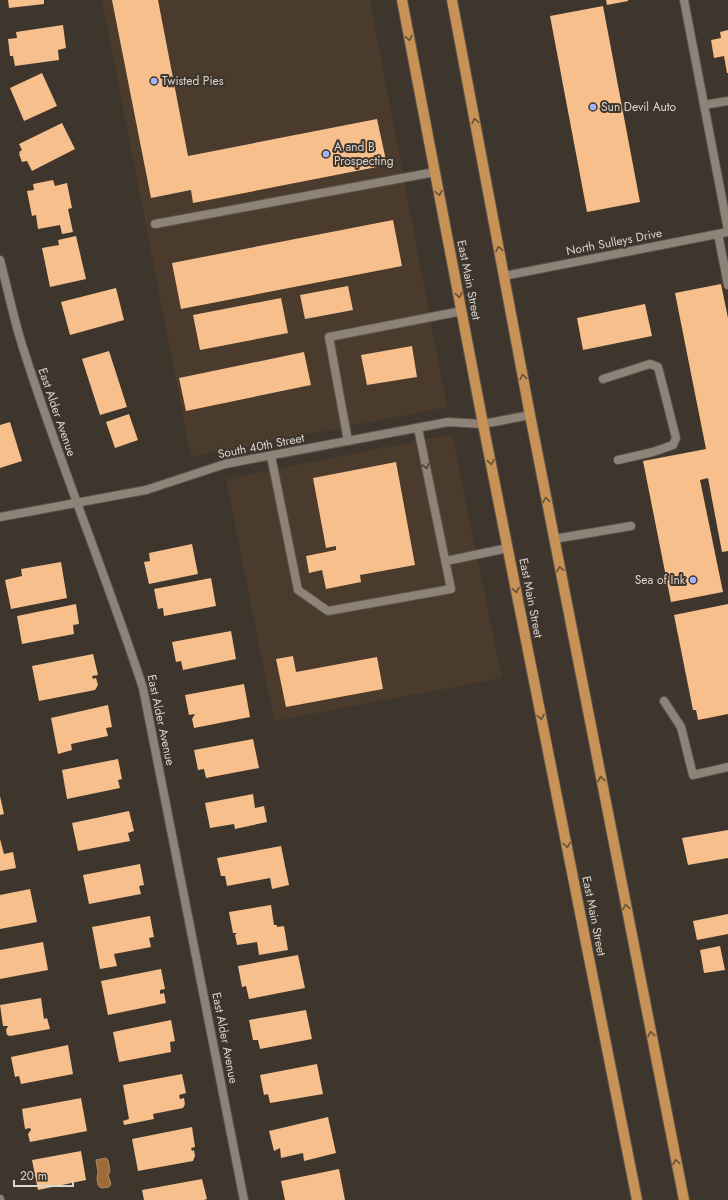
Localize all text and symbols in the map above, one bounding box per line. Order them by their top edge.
one-way arrow [404,35,413,41]
place label: Twisted Pies [162,72,224,90]
marker: Twisted Pies [149,76,159,86]
place label: Sun Devil Auto [601,98,677,116]
marker: Sun Devil Auto [588,102,598,112]
one-way arrow [471,118,480,124]
place label: A and B Prospecting [334,138,394,170]
marker: A and B Prospecting [321,149,331,159]
one-way arrow [434,190,443,197]
street label: North Sulleys Drive [564,224,664,260]
street label: East Main Street [452,239,486,322]
one-way arrow [495,246,504,252]
one-way arrow [454,292,462,298]
street label: East Alder Avenue [33,365,81,459]
one-way arrow [519,374,527,380]
street label: South 40th Street [216,429,306,463]
one-way arrow [486,459,495,465]
one-way arrow [422,463,430,469]
one-way arrow [543,497,551,503]
street label: East Main Street [514,557,548,640]
one-way arrow [556,566,564,572]
place label: Sea of Ink [635,571,686,589]
marker: Sea of Ink [688,575,698,585]
one-way arrow [512,587,520,593]
street label: East Alder Avenue [143,673,179,767]
one-way arrow [537,714,545,721]
one-way arrow [597,776,605,782]
one-way arrow [562,842,570,848]
street label: East Main Street [577,875,611,958]
one-way arrow [622,904,630,910]
street label: East Alder Avenue [207,991,243,1085]
one-way arrow [647,1031,656,1037]
one-way arrow [673,1159,681,1165]
scale bar [14,1162,73,1188]
text: 20 m [20,1167,47,1185]

